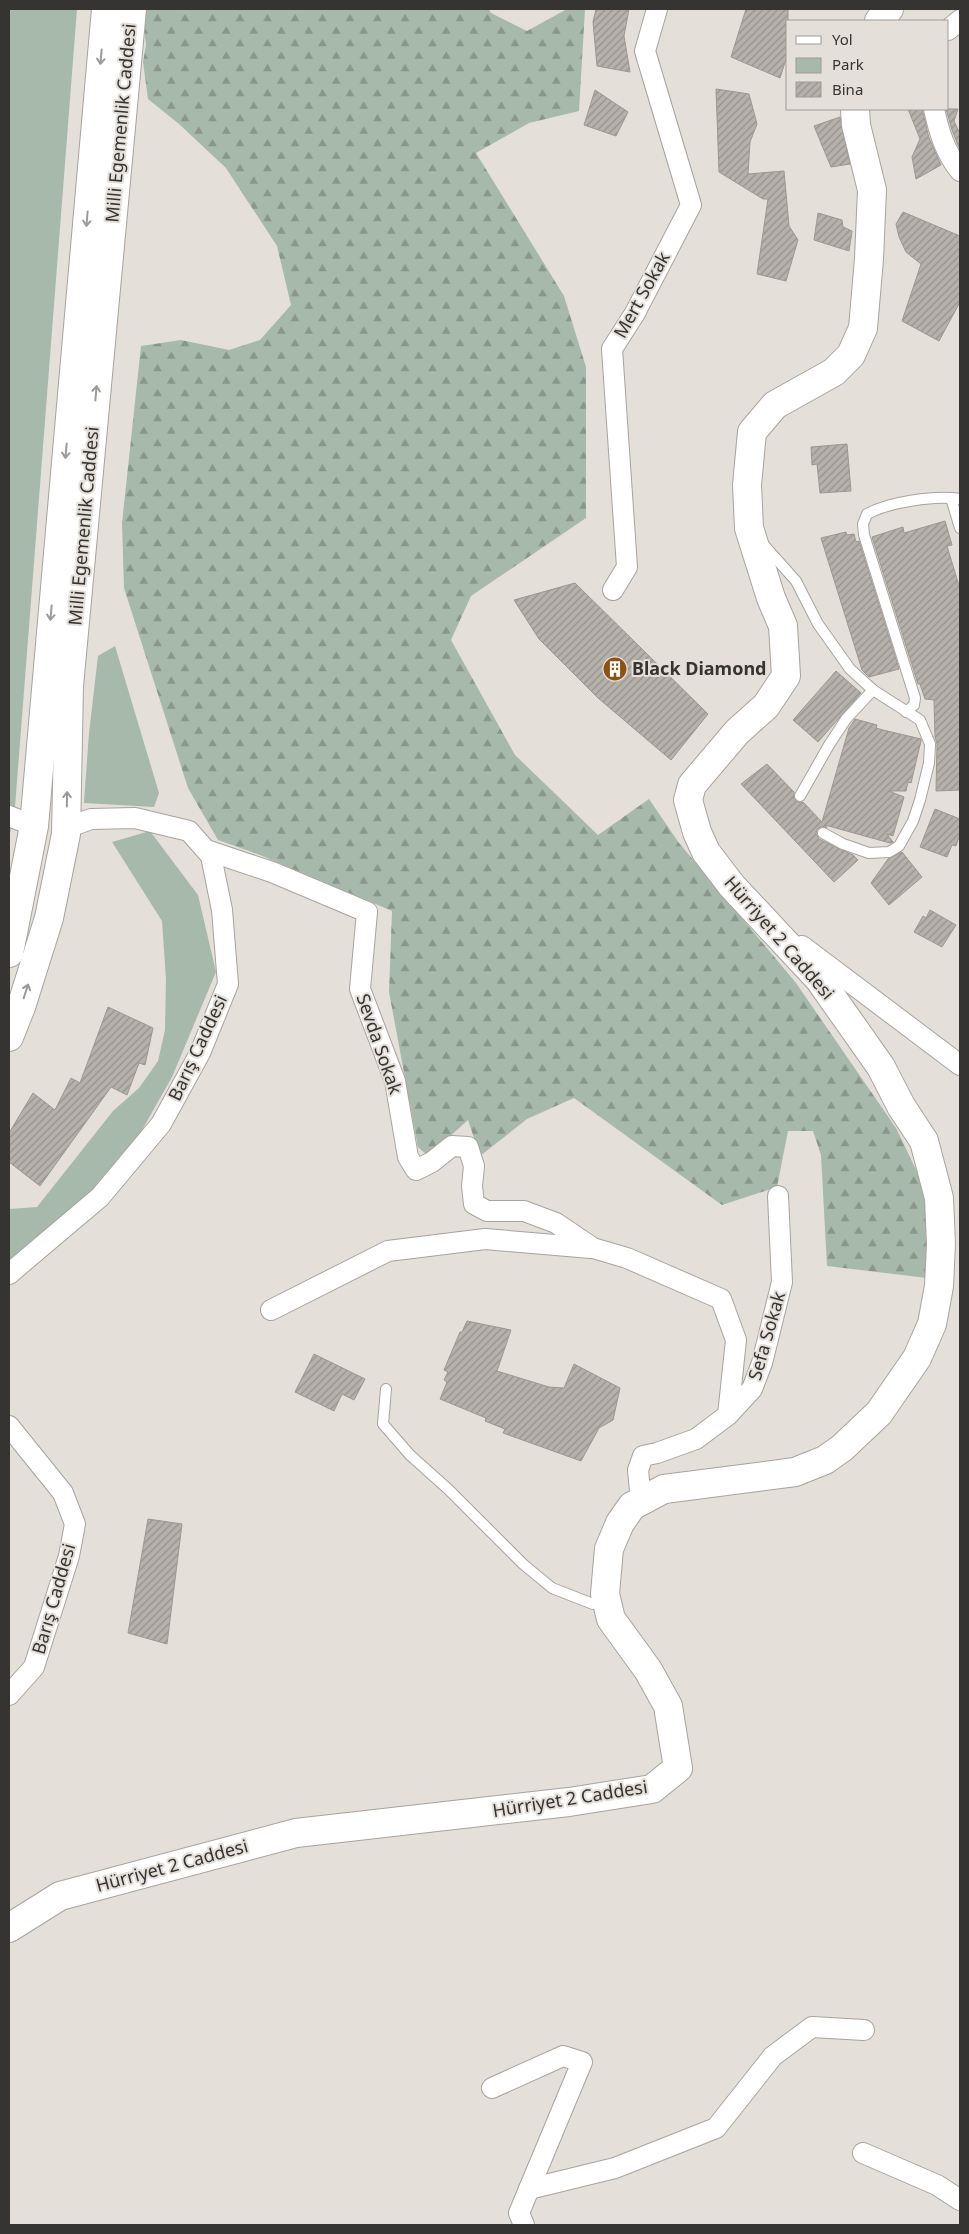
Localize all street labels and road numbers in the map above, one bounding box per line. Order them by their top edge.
street label: Milli Egemenlik Caddesi [99,22,141,223]
street label: Mert Sokak [608,247,675,342]
street label: Milli Egemenlik Caddesi [62,425,104,626]
street label: Hürriyet 2 Caddesi [719,870,840,1004]
street label: Sevda Sokak [352,990,408,1097]
street label: Barış Caddesi [162,991,232,1104]
street label: Sefa Sokak [742,1288,790,1383]
street label: Barış Caddesi [26,1541,80,1657]
street label: Hürriyet 2 Caddesi [491,1774,649,1822]
street label: Hürriyet 2 Caddesi [93,1833,250,1897]

